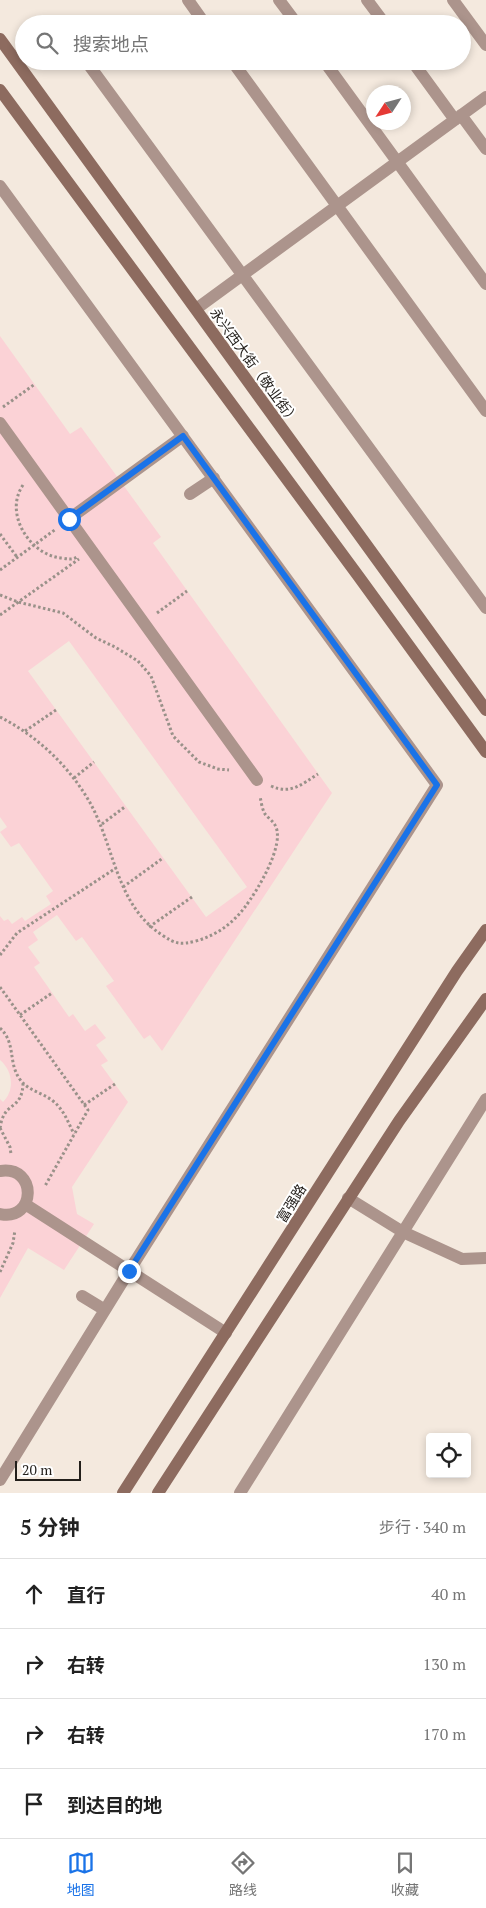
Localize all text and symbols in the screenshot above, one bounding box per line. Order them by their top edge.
search box [15,15,471,70]
icon: search [33,29,61,57]
text: 搜索地点 [73,31,149,56]
north arrow [366,85,411,130]
street label: 永兴西大街（敬业街） [206,304,304,428]
route start [58,508,81,531]
street label: 富强路 [272,1180,310,1226]
route end [118,1260,141,1283]
map controls [426,1433,471,1478]
button: locate [426,1433,471,1478]
scale bar [15,1458,81,1481]
text: 20 m [22,1460,52,1479]
text: 5 分钟 [20,1513,80,1541]
text: 步行 · 340 m [379,1516,466,1538]
icon: ahead [20,1580,48,1608]
text: 直行 [67,1582,105,1607]
text: 40 m [431,1583,466,1605]
icon: right [20,1650,48,1678]
text: 右转 [67,1652,105,1677]
text: 130 m [423,1653,466,1675]
icon: right [20,1720,48,1748]
text: 右转 [67,1722,105,1747]
text: 170 m [423,1723,466,1745]
icon: arrive [20,1790,48,1818]
text: 到达目的地 [67,1792,162,1817]
tab: 地图 [67,1849,95,1899]
tab: 路线 [229,1849,257,1899]
tab: 收藏 [391,1849,419,1899]

